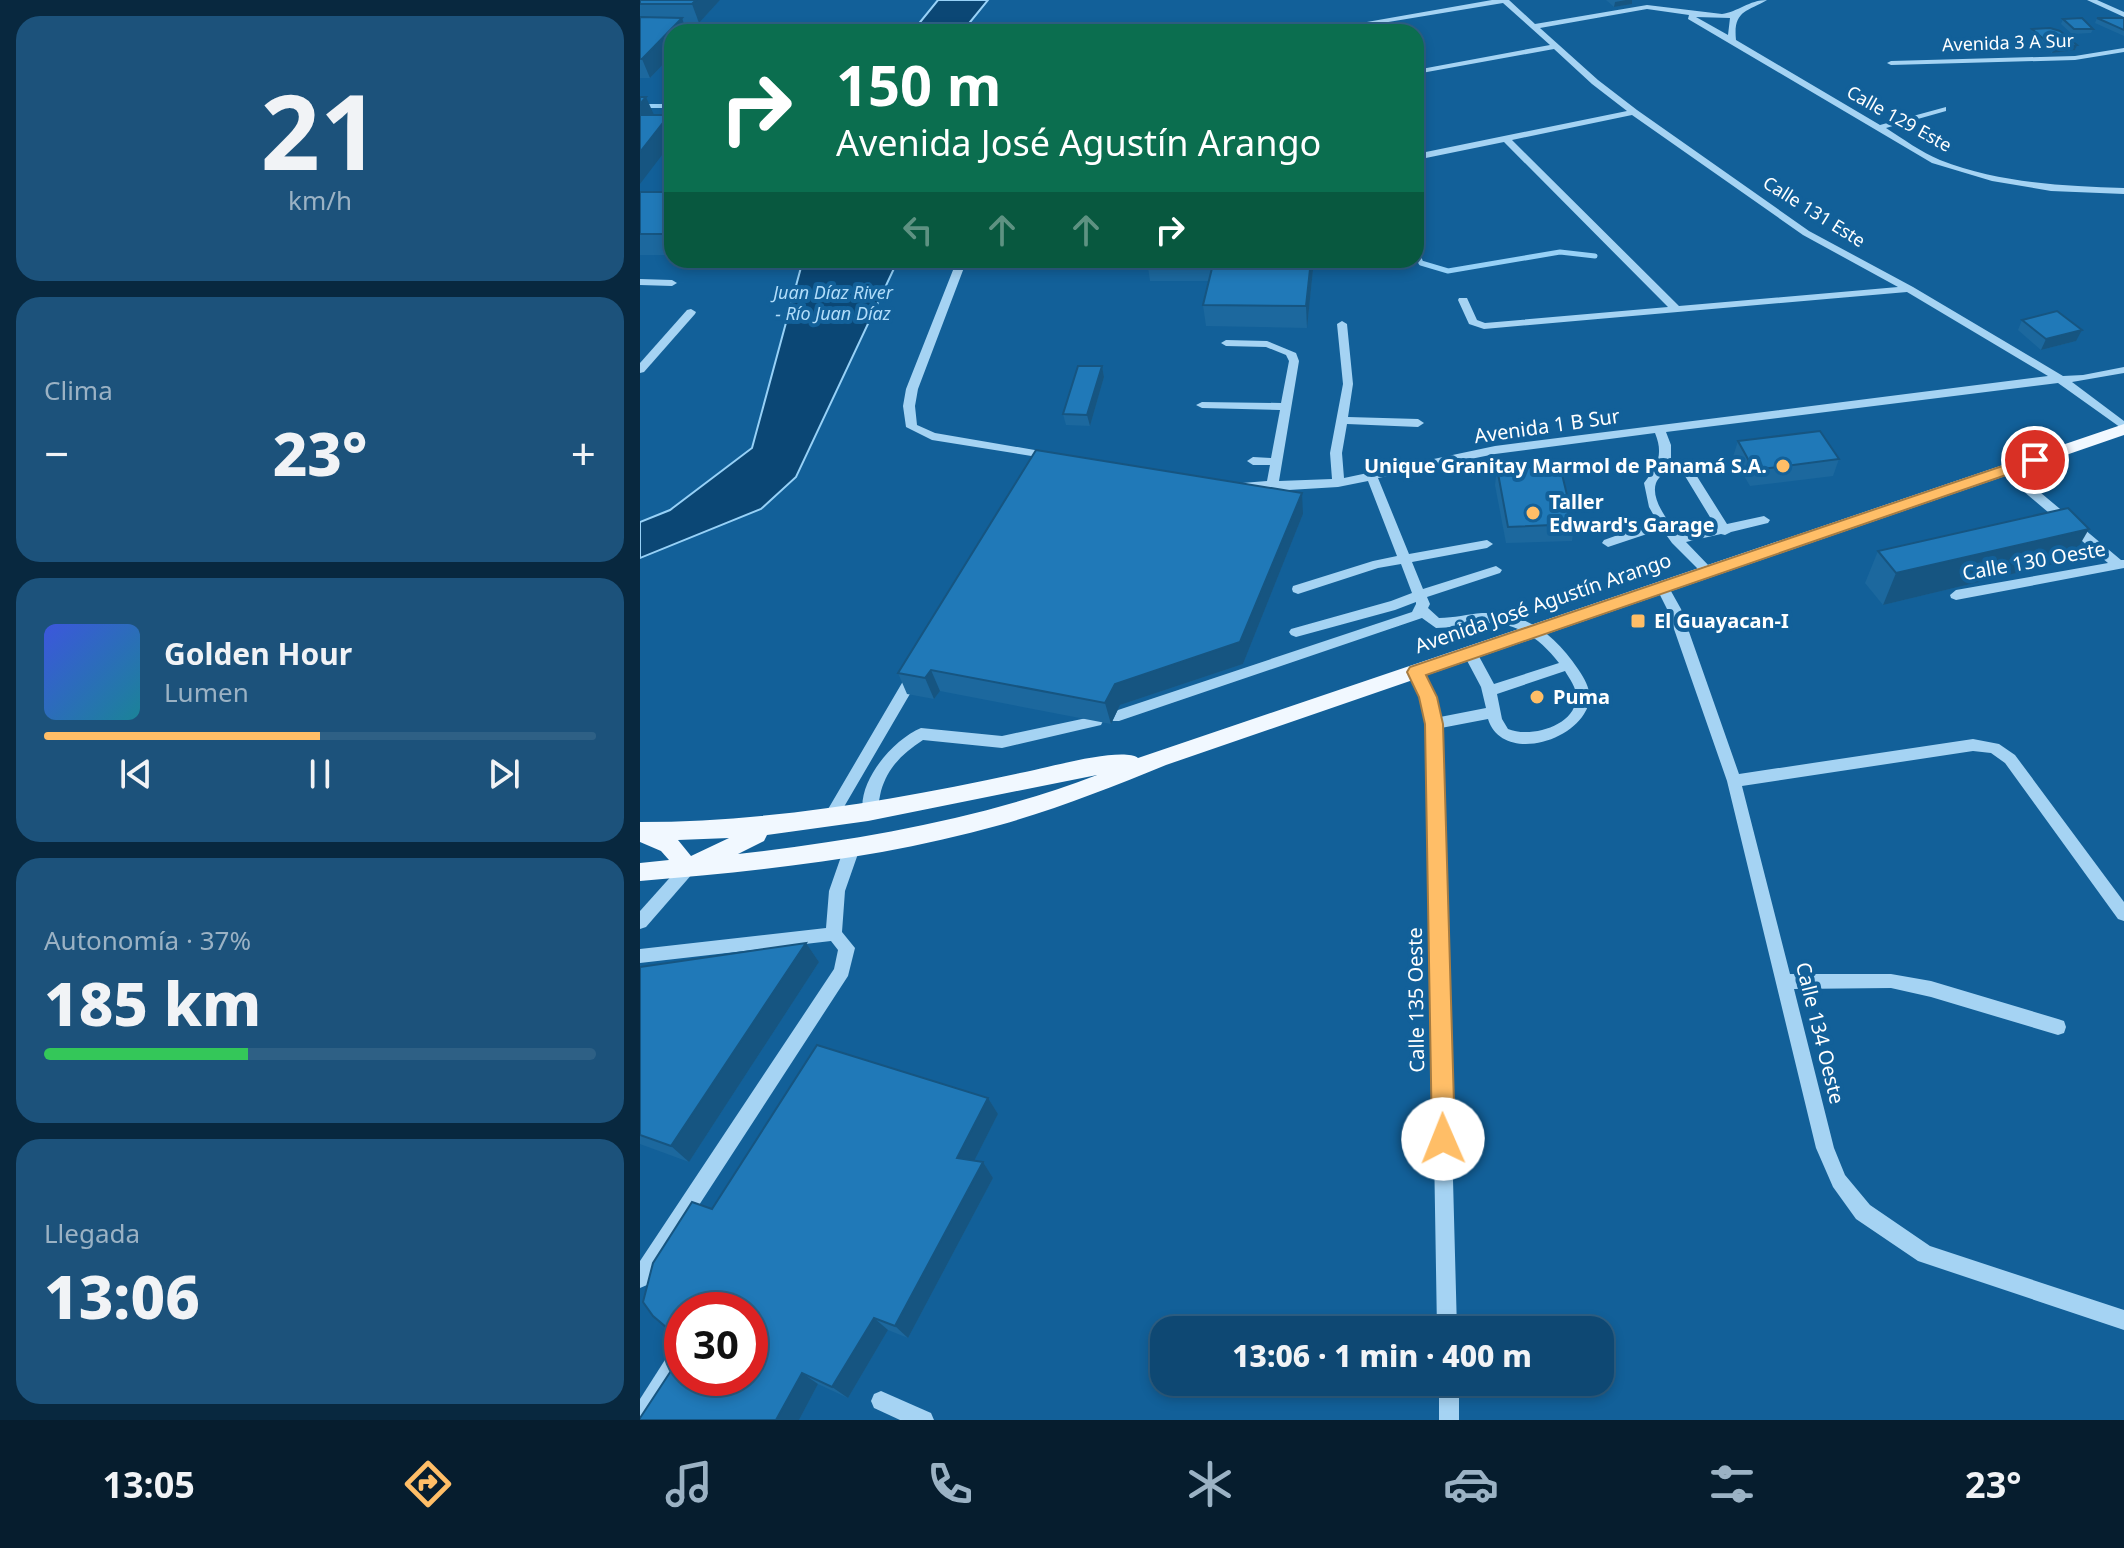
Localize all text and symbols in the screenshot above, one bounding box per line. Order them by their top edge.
street label: Avenida 3 A Sur [1942,28,2075,56]
text: 150 m [836,46,1001,122]
icon: right [704,56,808,160]
text: 21 [261,59,379,200]
street label: Calle 129 Este [1843,79,1956,157]
text: Avenida José Agustín Arango [836,118,1321,167]
street label: Calle 131 Este [1759,170,1870,252]
text: km/h [288,182,352,218]
icon: left [896,208,940,252]
icon: ahead [980,208,1024,252]
icon: ahead [1064,208,1108,252]
icon: right [1148,208,1192,252]
water label: Juan Díaz River - Río Juan Díaz [770,280,894,325]
text: Clima [44,372,113,408]
street label: Avenida 1 B Sur [1472,402,1622,449]
text: 23° [273,412,367,494]
text: − [44,423,69,483]
text: + [571,423,596,483]
pin [2001,426,2069,494]
icon: arrive [2013,438,2057,482]
place label: Unique Granitay Marmol de Panamá S.A. [1364,452,1767,479]
marker: Unique Granitay Marmol de Panamá S.A. [1774,457,1792,475]
place label: Taller Edward's Garage [1549,488,1715,538]
marker: Taller Edward's Garage [1524,504,1542,522]
street label: Calle 130 Oeste [1960,535,2108,586]
street label: Avenida José Agustín Arango [1411,546,1675,659]
place label: El Guayacan-I [1654,607,1789,634]
marker: El Guayacan-I [1629,612,1647,630]
text: Golden Hour [164,633,352,674]
text: Lumen [164,674,249,710]
place label: Puma [1553,683,1610,710]
marker: Puma [1528,688,1546,706]
icon: previous [114,752,158,796]
icon: pause [298,752,342,796]
icon: next [482,752,526,796]
text: Autonomía · 37% [44,922,251,958]
street label: Calle 135 Oeste [1401,927,1430,1073]
street label: Calle 134 Oeste [1790,959,1851,1107]
text: 185 km [44,962,261,1044]
position arrow [1401,1097,1485,1181]
text: Llegada [44,1215,140,1251]
text: 13:06 [44,1255,200,1337]
speed limit sign: 30 [664,1292,768,1396]
text: 13:06 · 1 min · 400 m [1232,1335,1532,1376]
icon: directions [400,1456,456,1512]
icon: music [661,1456,717,1512]
icon: phone [922,1456,978,1512]
icon: climate [1182,1456,1238,1512]
icon: car [1443,1456,1499,1512]
icon: filters [1704,1456,1760,1512]
text: 13:05 [102,1460,195,1509]
text: 23° [1965,1460,2022,1509]

